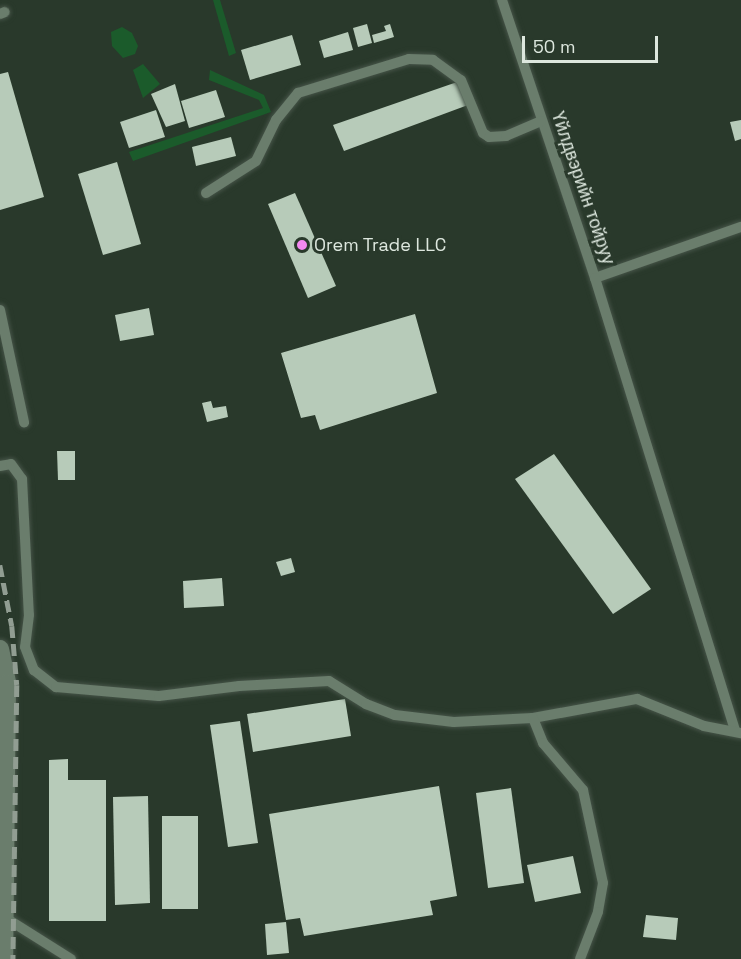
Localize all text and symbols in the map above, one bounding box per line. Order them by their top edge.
scale bar [525,24,662,62]
text: 50 m [533,35,575,58]
street label: Үйлдвэрийн тойруу [547,109,619,267]
place label: Orem Trade LLC [314,234,447,256]
marker: Orem Trade LLC [295,238,309,252]

